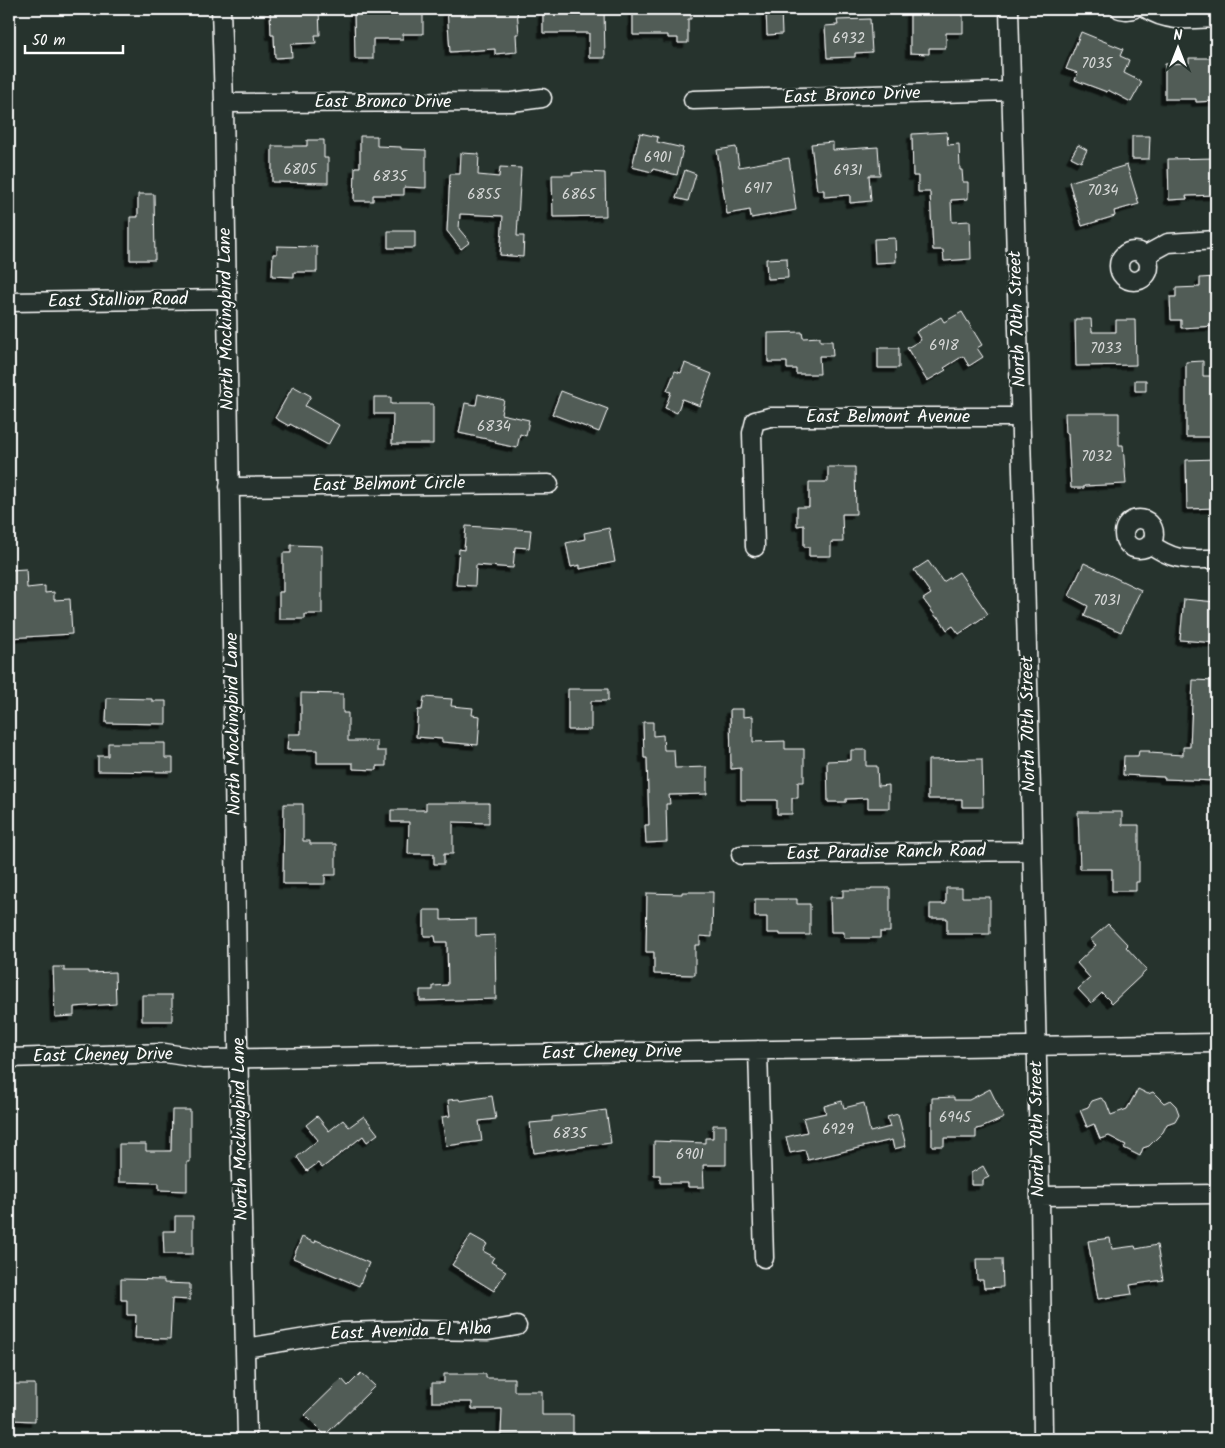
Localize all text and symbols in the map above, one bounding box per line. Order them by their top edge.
scale bar [25,22,122,54]
north arrow [1152,22,1202,72]
text: N [1174,25,1183,47]
house number: 6932 [833,27,865,51]
text: 50 m [32,29,66,53]
house number: 7035 [1081,52,1113,76]
street label: East Bronco Drive [783,79,921,113]
street label: East Bronco Drive [315,88,451,117]
house number: 6901 [644,146,672,170]
house number: 6805 [284,158,317,182]
house number: 6931 [834,159,863,183]
house number: 6835 [373,165,408,189]
house number: 6917 [744,177,773,201]
house number: 7034 [1087,179,1119,203]
house number: 6855 [467,183,502,207]
house number: 6865 [562,183,597,207]
street label: North Mockingbird Lane [211,227,243,411]
street label: North 70th Street [1001,249,1035,388]
street label: East Stallion Road [48,285,189,317]
house number: 6918 [929,334,960,358]
house number: 7033 [1090,337,1122,361]
street label: East Belmont Avenue [806,403,970,432]
house number: 6834 [477,415,511,439]
house number: 7032 [1081,445,1113,469]
street label: East Belmont Circle [312,469,466,501]
house number: 7031 [1093,589,1121,613]
street label: North Mockingbird Lane [218,632,250,816]
street label: North 70th Street [1013,654,1045,793]
street label: East Paradise Ranch Road [786,837,987,869]
street label: North Mockingbird Lane [225,1037,257,1221]
street label: East Cheney Drive [542,1037,682,1069]
street label: East Cheney Drive [33,1040,173,1072]
street label: North 70th Street [1022,1059,1054,1198]
house number: 6945 [939,1106,972,1130]
house number: 6929 [822,1118,855,1142]
house number: 6835 [553,1122,588,1146]
house number: 6901 [676,1143,704,1167]
street label: East Avenida El Alba [330,1315,492,1349]

